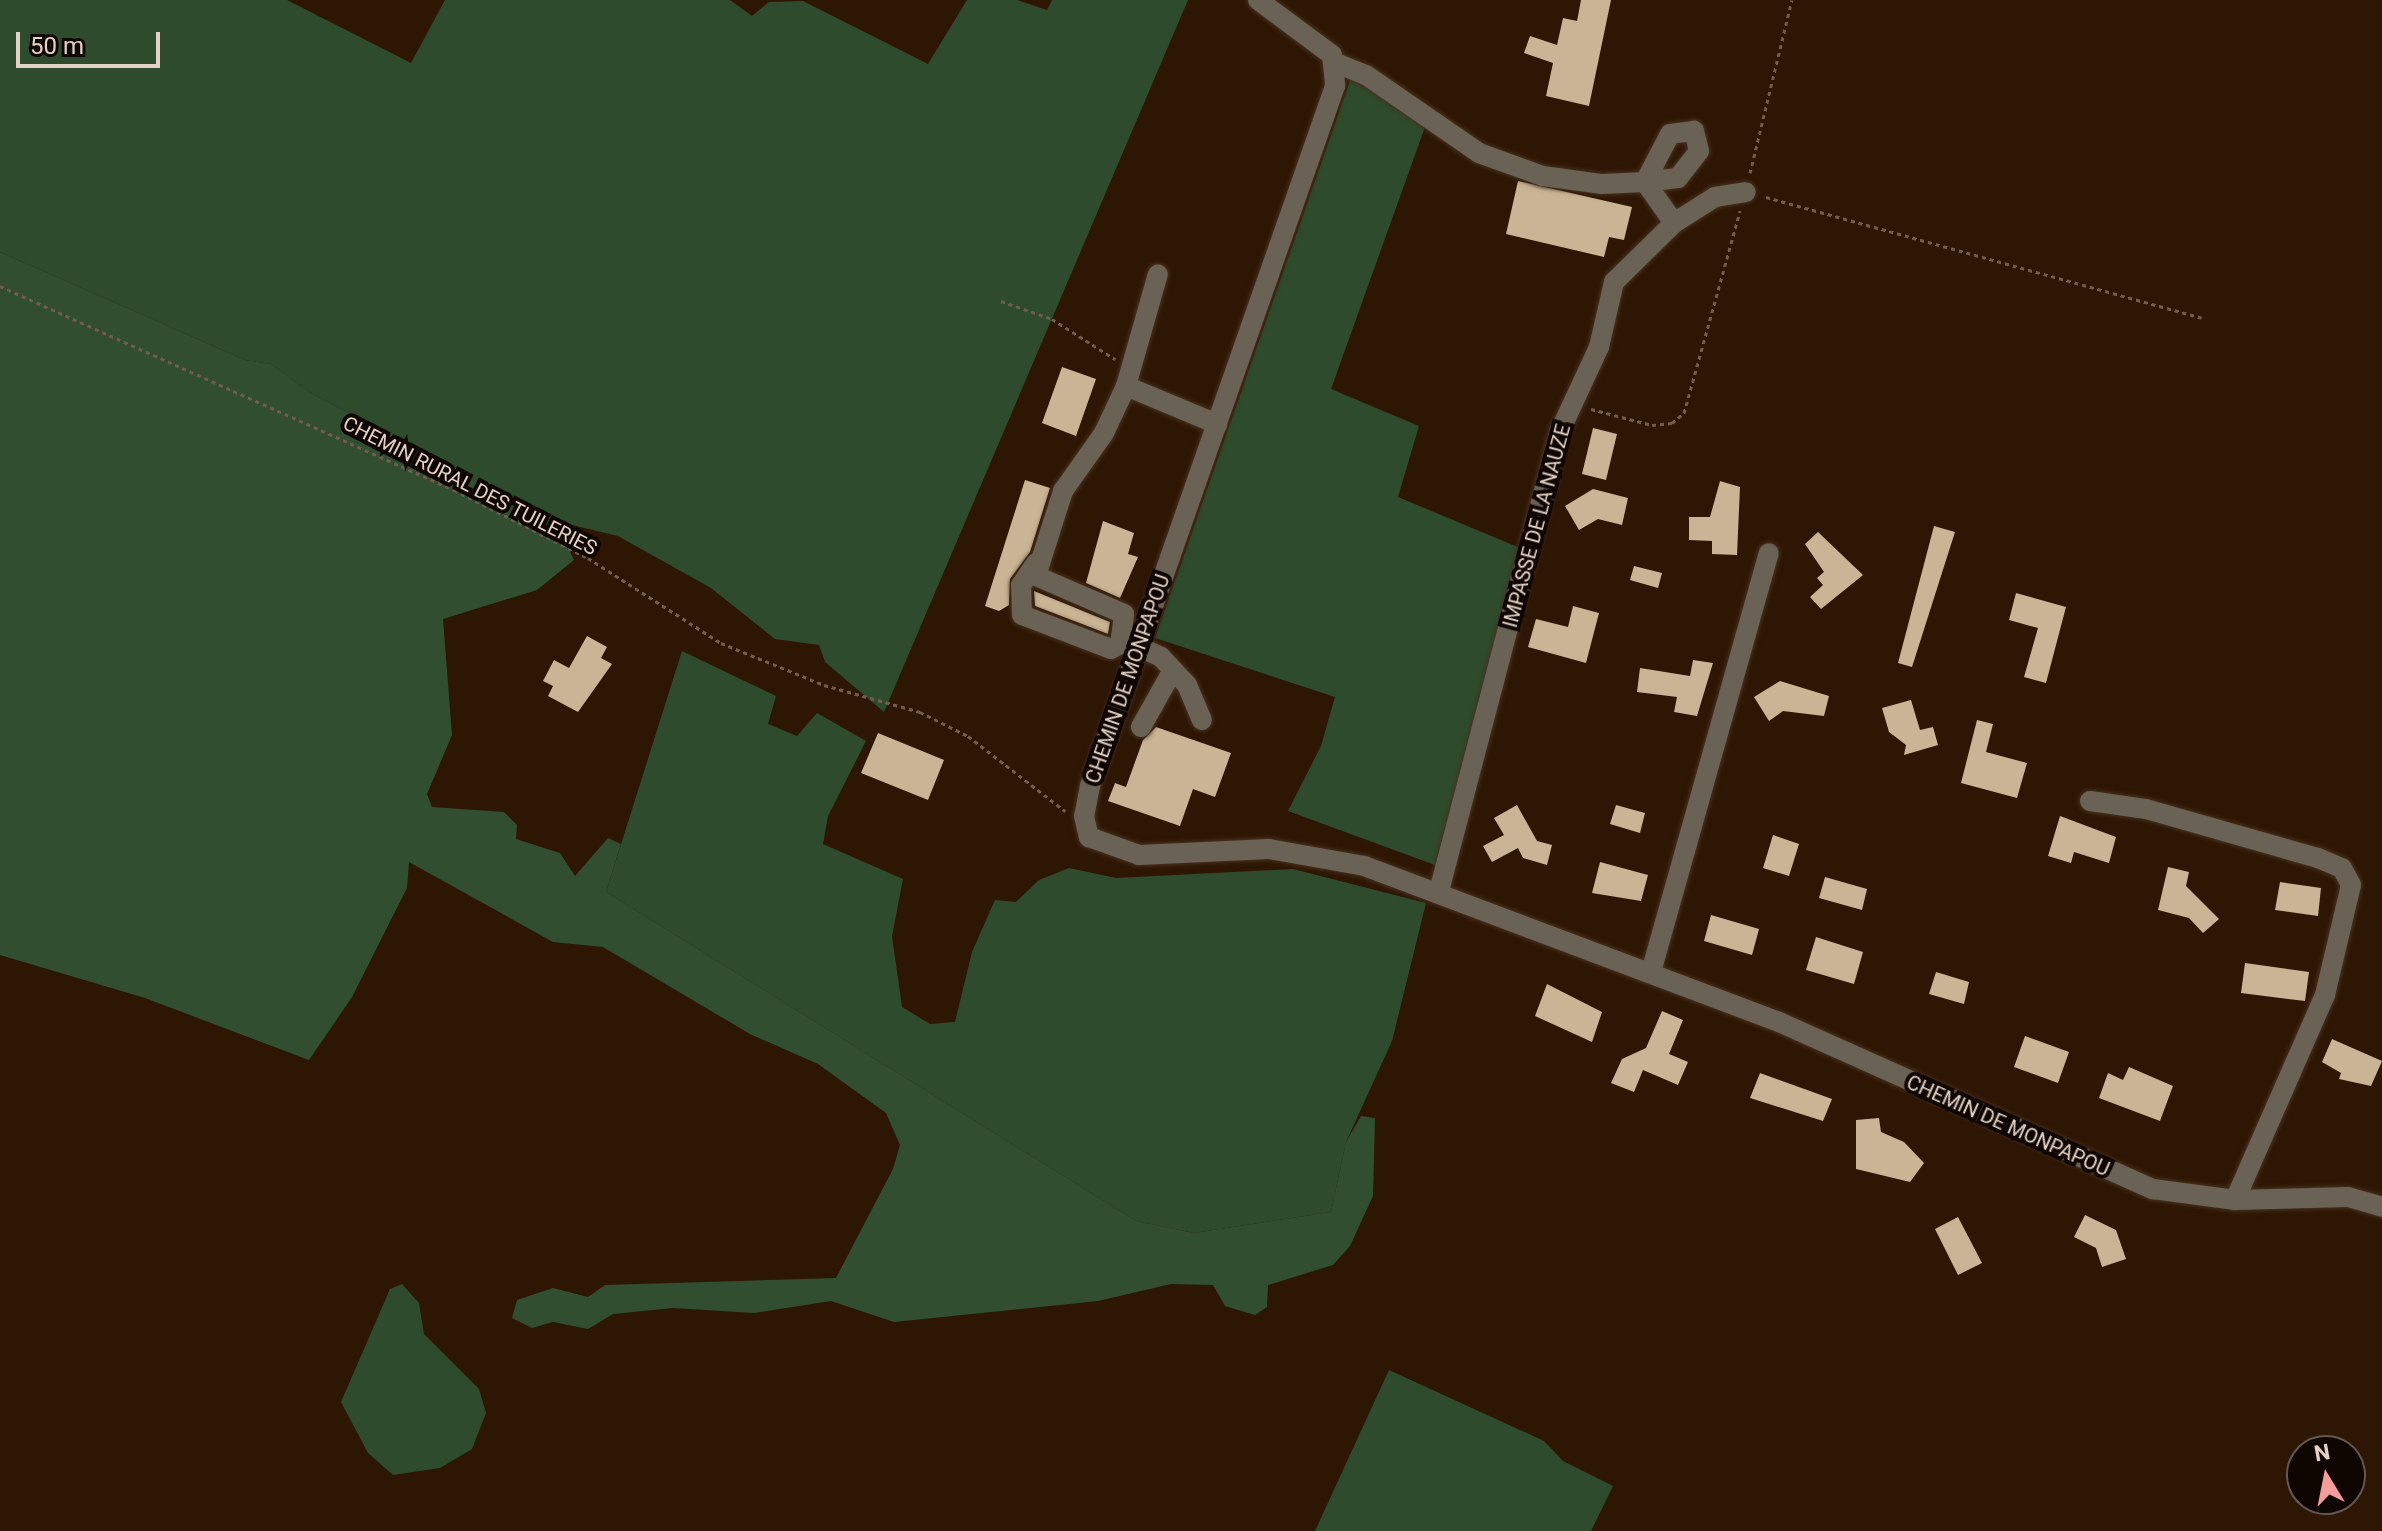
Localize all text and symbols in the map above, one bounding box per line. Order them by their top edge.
scale bar [20,16,164,66]
text: 50 m [30,32,84,60]
street label: CHEMIN RURAL DES TUILERIES [339,411,601,561]
street label: IMPASSE DE LA NAUZE [1498,422,1576,630]
street label: CHEMIN DE MONPAPOU [1081,571,1175,787]
street label: CHEMIN DE MONPAPOU [1903,1070,2113,1182]
north arrow [2286,1435,2366,1515]
text: N [2312,1439,2332,1467]

